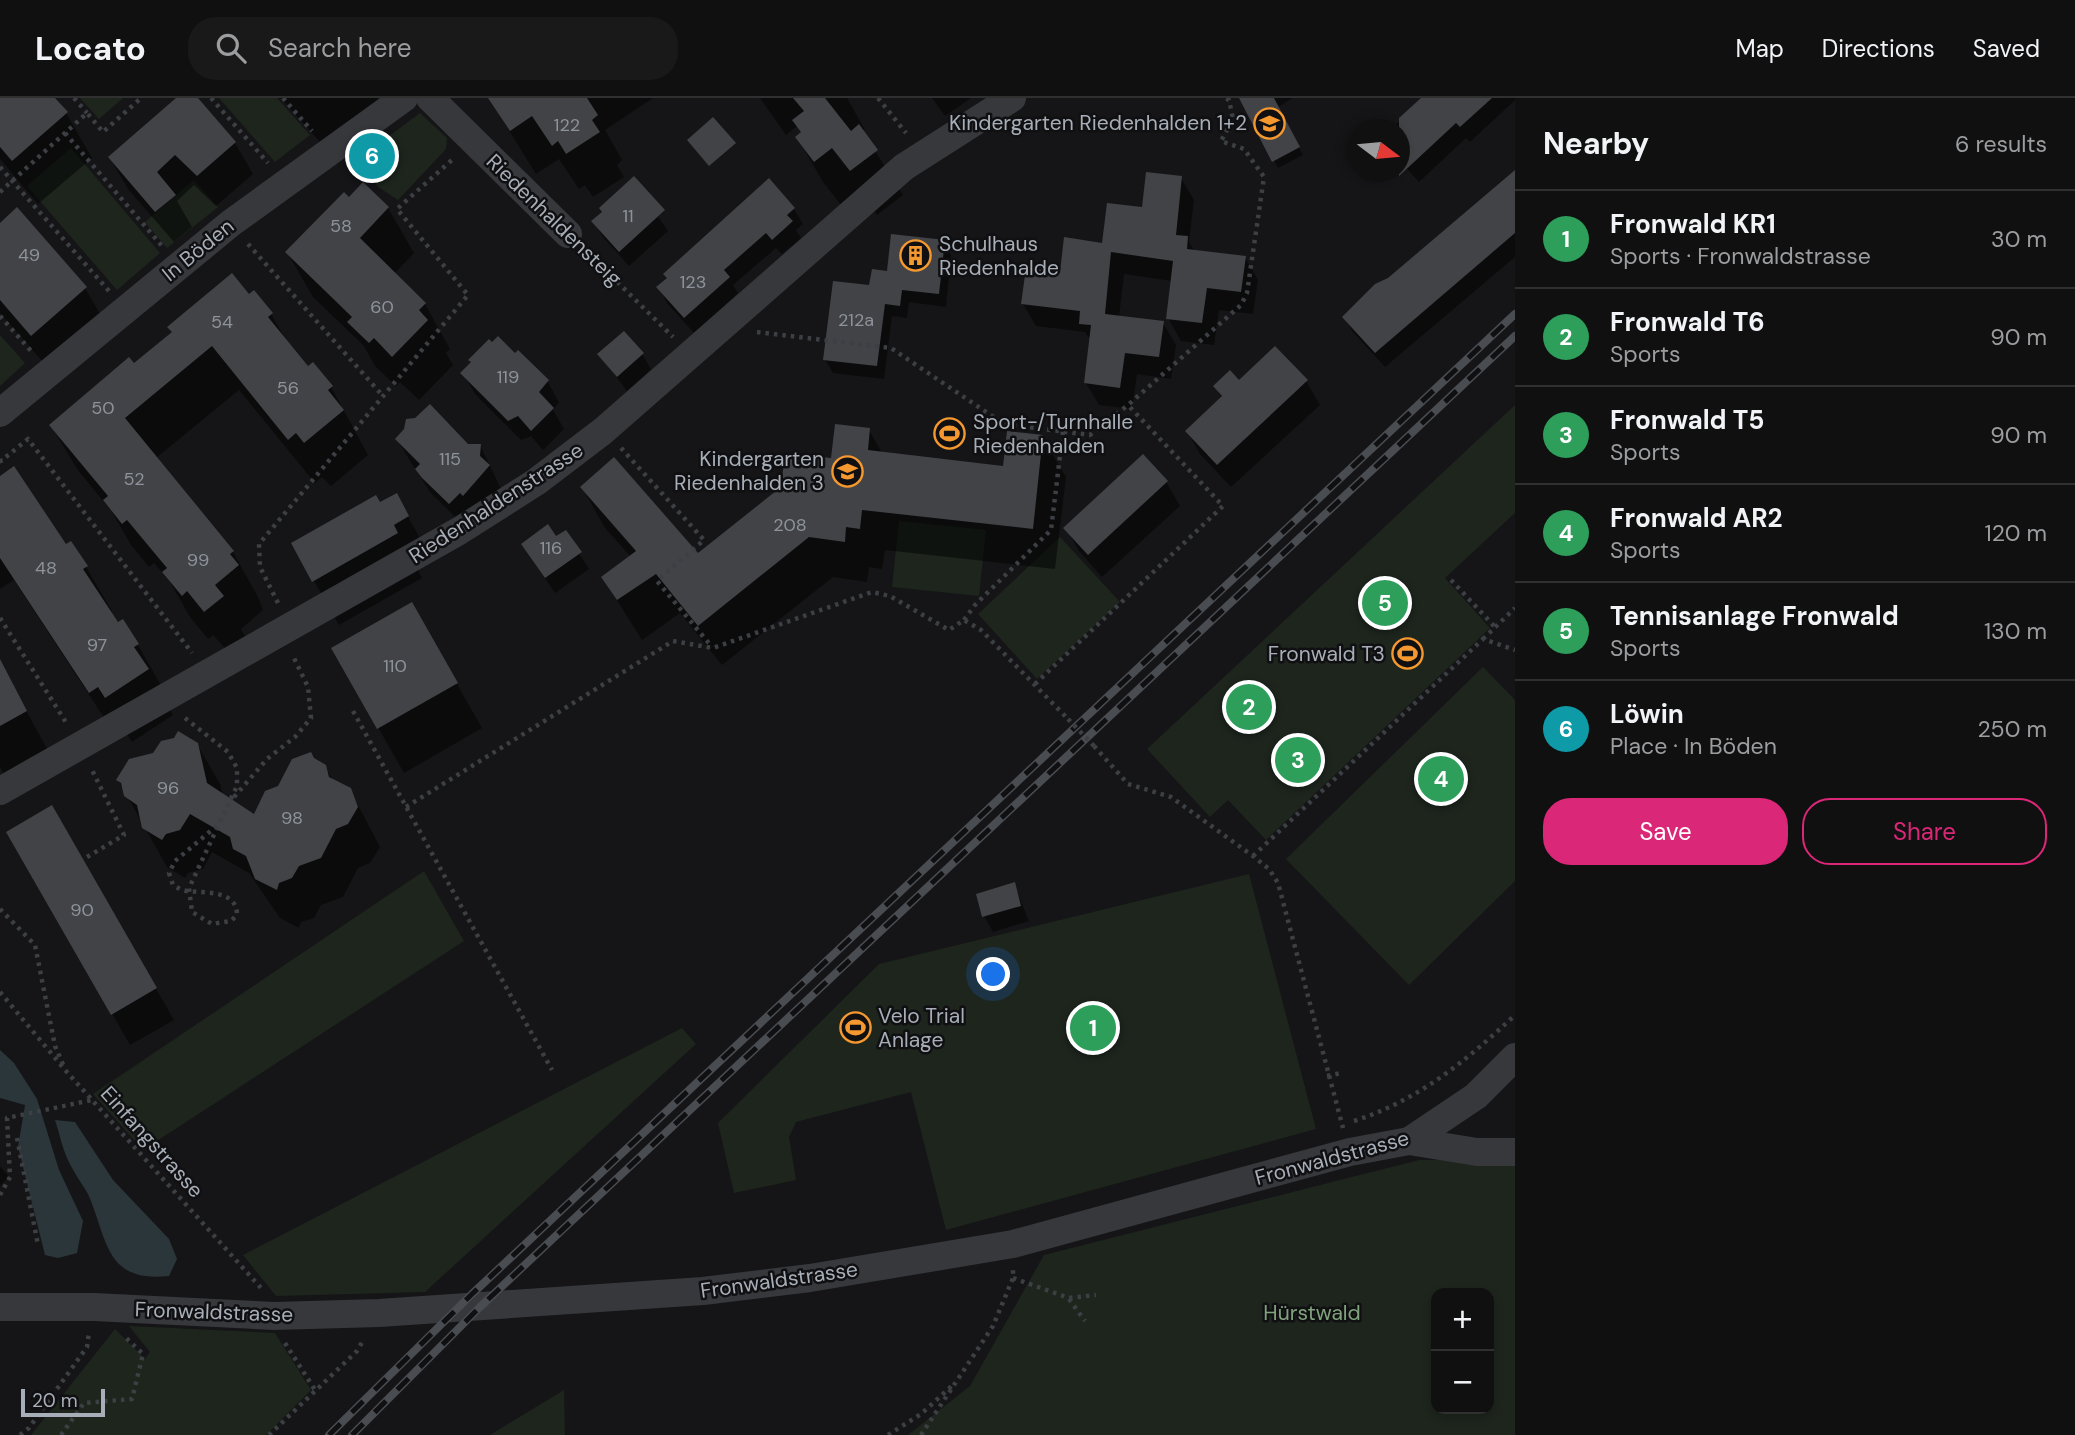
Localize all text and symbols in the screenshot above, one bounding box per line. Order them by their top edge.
search box [188,17,678,80]
text: Locato [35,27,146,70]
icon: search [212,29,250,67]
text: Search here [268,31,411,65]
text: Map [1736,33,1784,64]
text: Directions [1822,33,1935,64]
text: Saved [1973,33,2040,64]
school or university icon: Kindergarten Riedenhalden 1+2 [1253,106,1287,140]
place label: Kindergarten Riedenhalden 1+2 [949,109,1247,137]
house number: 122 [554,113,580,137]
north arrow [1347,119,1410,182]
text: Nearby [1543,124,1649,163]
text: 6 results [1955,129,2047,159]
pin: 6 [349,130,395,182]
street label: Riedenhaldensteig [480,148,628,292]
house number: 11 [622,204,634,228]
text: Fronwald KR1 [1610,207,1776,241]
street label: In Böden [156,212,240,288]
house number: 58 [330,214,352,238]
text: 1 [1562,224,1570,254]
text: 30 m [1991,224,2047,254]
place label: Schulhaus Riedenhalde [939,230,1059,282]
building icon: Schulhaus Riedenhalde [899,239,933,273]
text: Sports · Fronwaldstrasse [1610,241,1871,271]
house number: 49 [18,243,40,267]
house number: 123 [680,270,706,294]
house number: 60 [370,295,394,319]
text: Fronwald T6 [1610,305,1765,339]
house number: 212a [838,308,874,332]
house number: 54 [211,310,233,334]
text: 2 [1559,322,1573,352]
text: 90 m [1990,322,2047,352]
text: Sports [1610,339,1680,369]
house number: 119 [497,365,519,389]
house number: 56 [277,376,299,400]
house number: 50 [91,396,115,420]
text: Fronwald T5 [1610,403,1764,437]
place label: Sport-/Turnhalle Riedenhalden [973,408,1133,460]
sports icon: Sport-/Turnhalle Riedenhalden [933,417,967,451]
text: 3 [1559,420,1573,450]
text: 90 m [1990,420,2047,450]
street label: Riedenhaldenstrasse [403,436,589,570]
text: Sports [1610,437,1680,467]
place label: Kindergarten Riedenhalden 3 [674,445,824,497]
house number: 115 [439,447,461,471]
school or university icon: Kindergarten Riedenhalden 3 [830,454,864,488]
house number: 52 [123,467,145,491]
text: Fronwald AR2 [1610,501,1783,535]
house number: 208 [773,513,807,537]
text: 4 [1559,518,1573,548]
text: 120 m [1984,518,2047,548]
text: Sports [1610,535,1680,565]
house number: 116 [540,536,562,560]
house number: 99 [187,548,209,572]
house number: 48 [35,556,57,580]
pin: 5 [1362,577,1408,629]
text: Tennisanlage Fronwald [1610,599,1899,633]
text: 5 [1559,616,1573,646]
text: 130 m [1984,616,2047,646]
house number: 97 [87,633,107,657]
text: Sports [1610,633,1680,663]
sports icon: Fronwald T3 [1391,637,1425,671]
place label: Fronwald T3 [1268,640,1385,668]
house number: 110 [383,654,407,678]
pin: 2 [1226,681,1272,733]
text: Löwin [1610,697,1684,731]
text: 6 [1559,714,1573,744]
text: 250 m [1977,714,2047,744]
text: Place · In Böden [1610,731,1777,761]
pin: 3 [1275,734,1321,786]
pin: 4 [1418,753,1464,805]
house number: 96 [157,776,179,800]
button: Save [1543,798,1788,865]
button: Share [1802,798,2047,865]
house number: 98 [281,806,303,830]
house number: 90 [70,898,94,922]
your location [976,957,1010,991]
place label: Velo Trial Anlage [878,1002,965,1054]
pin: 1 [1070,1002,1116,1054]
sports icon: Velo Trial Anlage [838,1011,872,1045]
street label: Einfangstrasse [94,1080,210,1204]
street label: Fronwaldstrasse [1252,1124,1412,1192]
street label: Fronwaldstrasse [699,1255,860,1305]
map controls [1431,1288,1494,1414]
button: + [1431,1288,1494,1351]
street label: Fronwaldstrasse [134,1295,294,1329]
park label: Hürstwald [1263,1299,1361,1327]
button: − [1431,1351,1494,1414]
scale bar [21,1386,105,1418]
text: 20 m [32,1388,78,1413]

